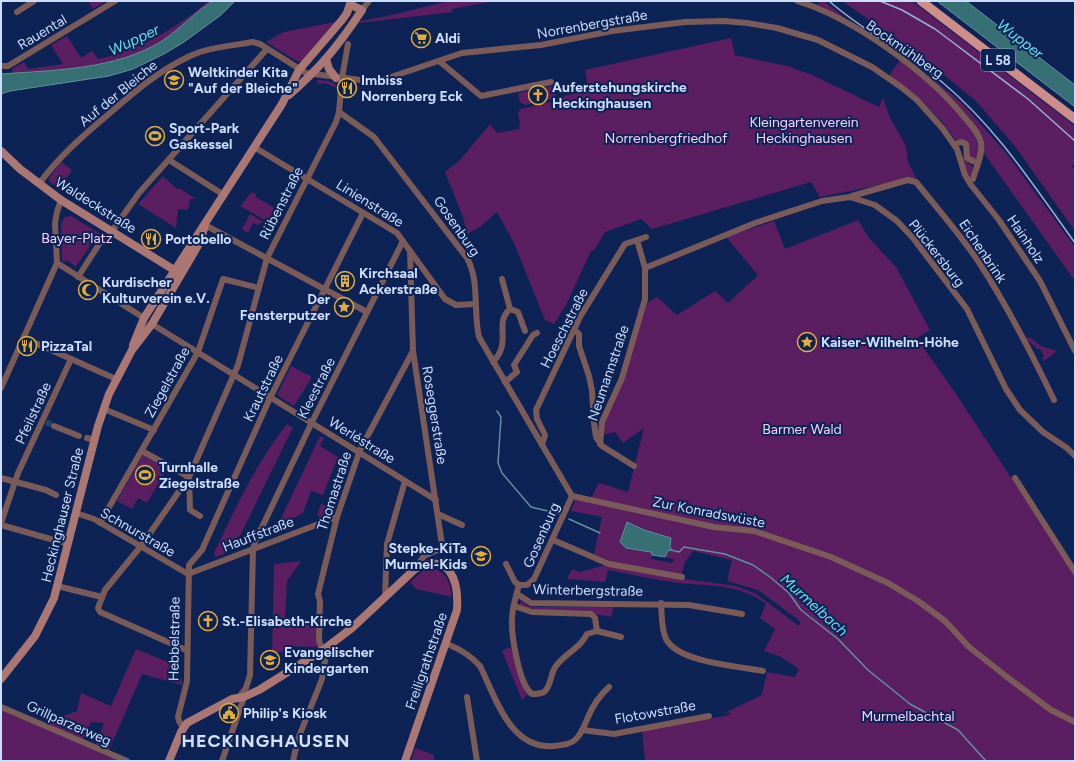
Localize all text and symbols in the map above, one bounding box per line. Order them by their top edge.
street label: Norrenbergstraße [536,6,649,43]
street label: Rauental [14,11,70,54]
water label: Wupper [993,15,1047,63]
street label: Bockmühlberg [863,17,947,82]
water label: Wupper [106,20,163,60]
supermarket icon: Aldi [410,27,432,49]
place label: Aldi [435,30,460,47]
road number: L 58 [981,49,1015,71]
street label: Auf der Bleiche [76,57,161,130]
place label: Weltkinder Kita "Auf der Bleiche" [188,64,298,97]
school or university icon: Weltkinder Kita "Auf der Bleiche" [163,69,185,91]
place label: Imbiss Norrenberg Eck [361,72,463,105]
restaurant icon: Imbiss Norrenberg Eck [336,77,358,99]
place label: Auferstehungskirche Heckinghausen [552,79,687,112]
church icon: Auferstehungskirche Heckinghausen [527,84,549,106]
park label: Kleingartenverein Heckinghausen [749,114,859,147]
place label: Sport-Park Gaskessel [169,120,240,153]
sports icon: Sport-Park Gaskessel [144,125,166,147]
park label: Norrenbergfriedhof [605,130,728,147]
street label: Rübenstraße [256,164,307,242]
street label: Waldeckstraße [52,174,140,237]
street label: Linienstraße [333,176,407,231]
street label: Gosenburg [430,193,484,260]
street label: Hainholz [1003,212,1048,267]
street label: Plückersburg [905,216,968,290]
street label: Eichenbrink [955,216,1010,287]
restaurant icon: Portobello [140,228,162,250]
park label: Bayer-Platz [41,230,113,247]
place label: Portobello [165,231,232,248]
place label: Kirchsaal Ackerstraße [359,265,438,298]
building icon: Kirchsaal Ackerstraße [334,270,356,292]
place label: Kurdischer Kulturverein e.V. [102,274,210,307]
mosque icon: Kurdischer Kulturverein e.V. [77,279,99,301]
street label: Hoeschstraße [537,285,592,371]
place label: Der Fensterputzer [240,291,331,324]
place icon: Der Fensterputzer [333,296,355,318]
street label: Neumannstraße [584,323,633,423]
place icon: Kaiser-Wilhelm-Höhe [796,331,818,353]
place label: Kaiser-Wilhelm-Höhe [821,334,959,351]
restaurant icon: PizzaTal [16,335,38,357]
place label: PizzaTal [41,338,92,355]
street label: Ziegelstraße [141,344,194,420]
street label: Krautstraße [240,351,287,425]
street label: Kleestraße [294,355,339,422]
street label: Roseggerstraße [418,365,451,466]
street label: Pfeilstraße [12,379,55,447]
street label: Werléstraße [325,413,398,468]
park label: Barmer Wald [762,421,842,438]
street label: Heckinghauser Straße [38,446,88,584]
street label: Thomastraße [314,449,355,533]
place label: Turnhalle Ziegelstraße [159,459,240,492]
sports icon: Turnhalle Ziegelstraße [134,464,156,486]
street label: Zur Konradswüste [651,493,767,532]
street label: Gosenburg [520,500,563,571]
street label: Schnurstraße [97,504,178,561]
street label: Hauffstraße [220,513,297,556]
place label: Stepke-KiTa Murmel-Kids [385,540,467,573]
school or university icon: Stepke-KiTa Murmel-Kids [470,545,492,567]
water label: Murmelbach [777,570,851,640]
street label: Winterbergstraße [533,581,644,600]
street label: Hebbelstraße [165,596,184,681]
church icon: St.-Elisabeth-Kirche [197,610,219,632]
street label: Freiligrathstraße [402,610,451,712]
place label: St.-Elisabeth-Kirche [222,613,352,630]
place label: Evangelischer Kindergarten [284,644,374,677]
school or university icon: Evangelischer Kindergarten [259,649,281,671]
street label: Grillparzerweg [24,697,114,750]
street label: Flotowstraße [613,697,697,728]
public building icon: Philip's Kiosk [218,702,240,724]
place label: Philip's Kiosk [243,705,328,722]
park label: Murmelbachtal [861,708,955,725]
district label: HECKINGHAUSEN [181,730,351,752]

